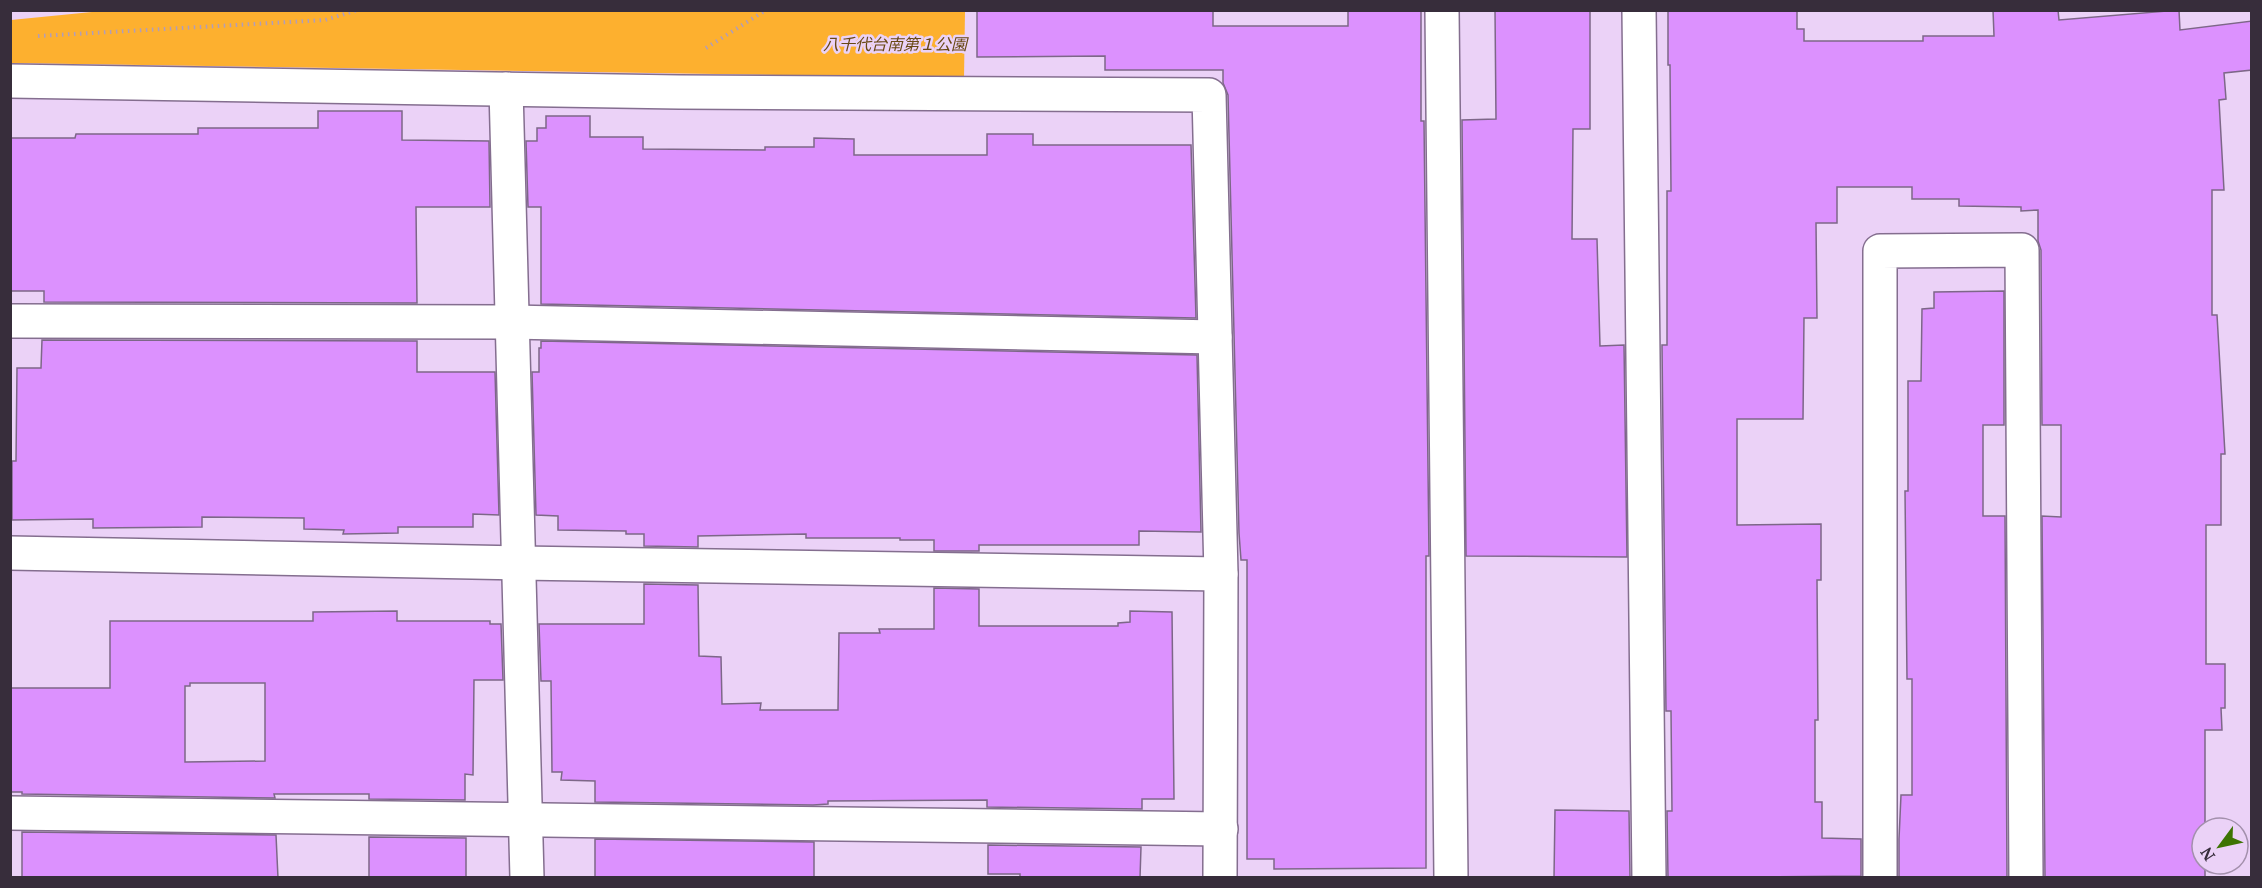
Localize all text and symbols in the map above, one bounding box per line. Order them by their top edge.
park label: 八千代台南第１公園 [823,33,969,55]
north arrow [2190,816,2250,876]
text: N [2195,843,2220,865]

